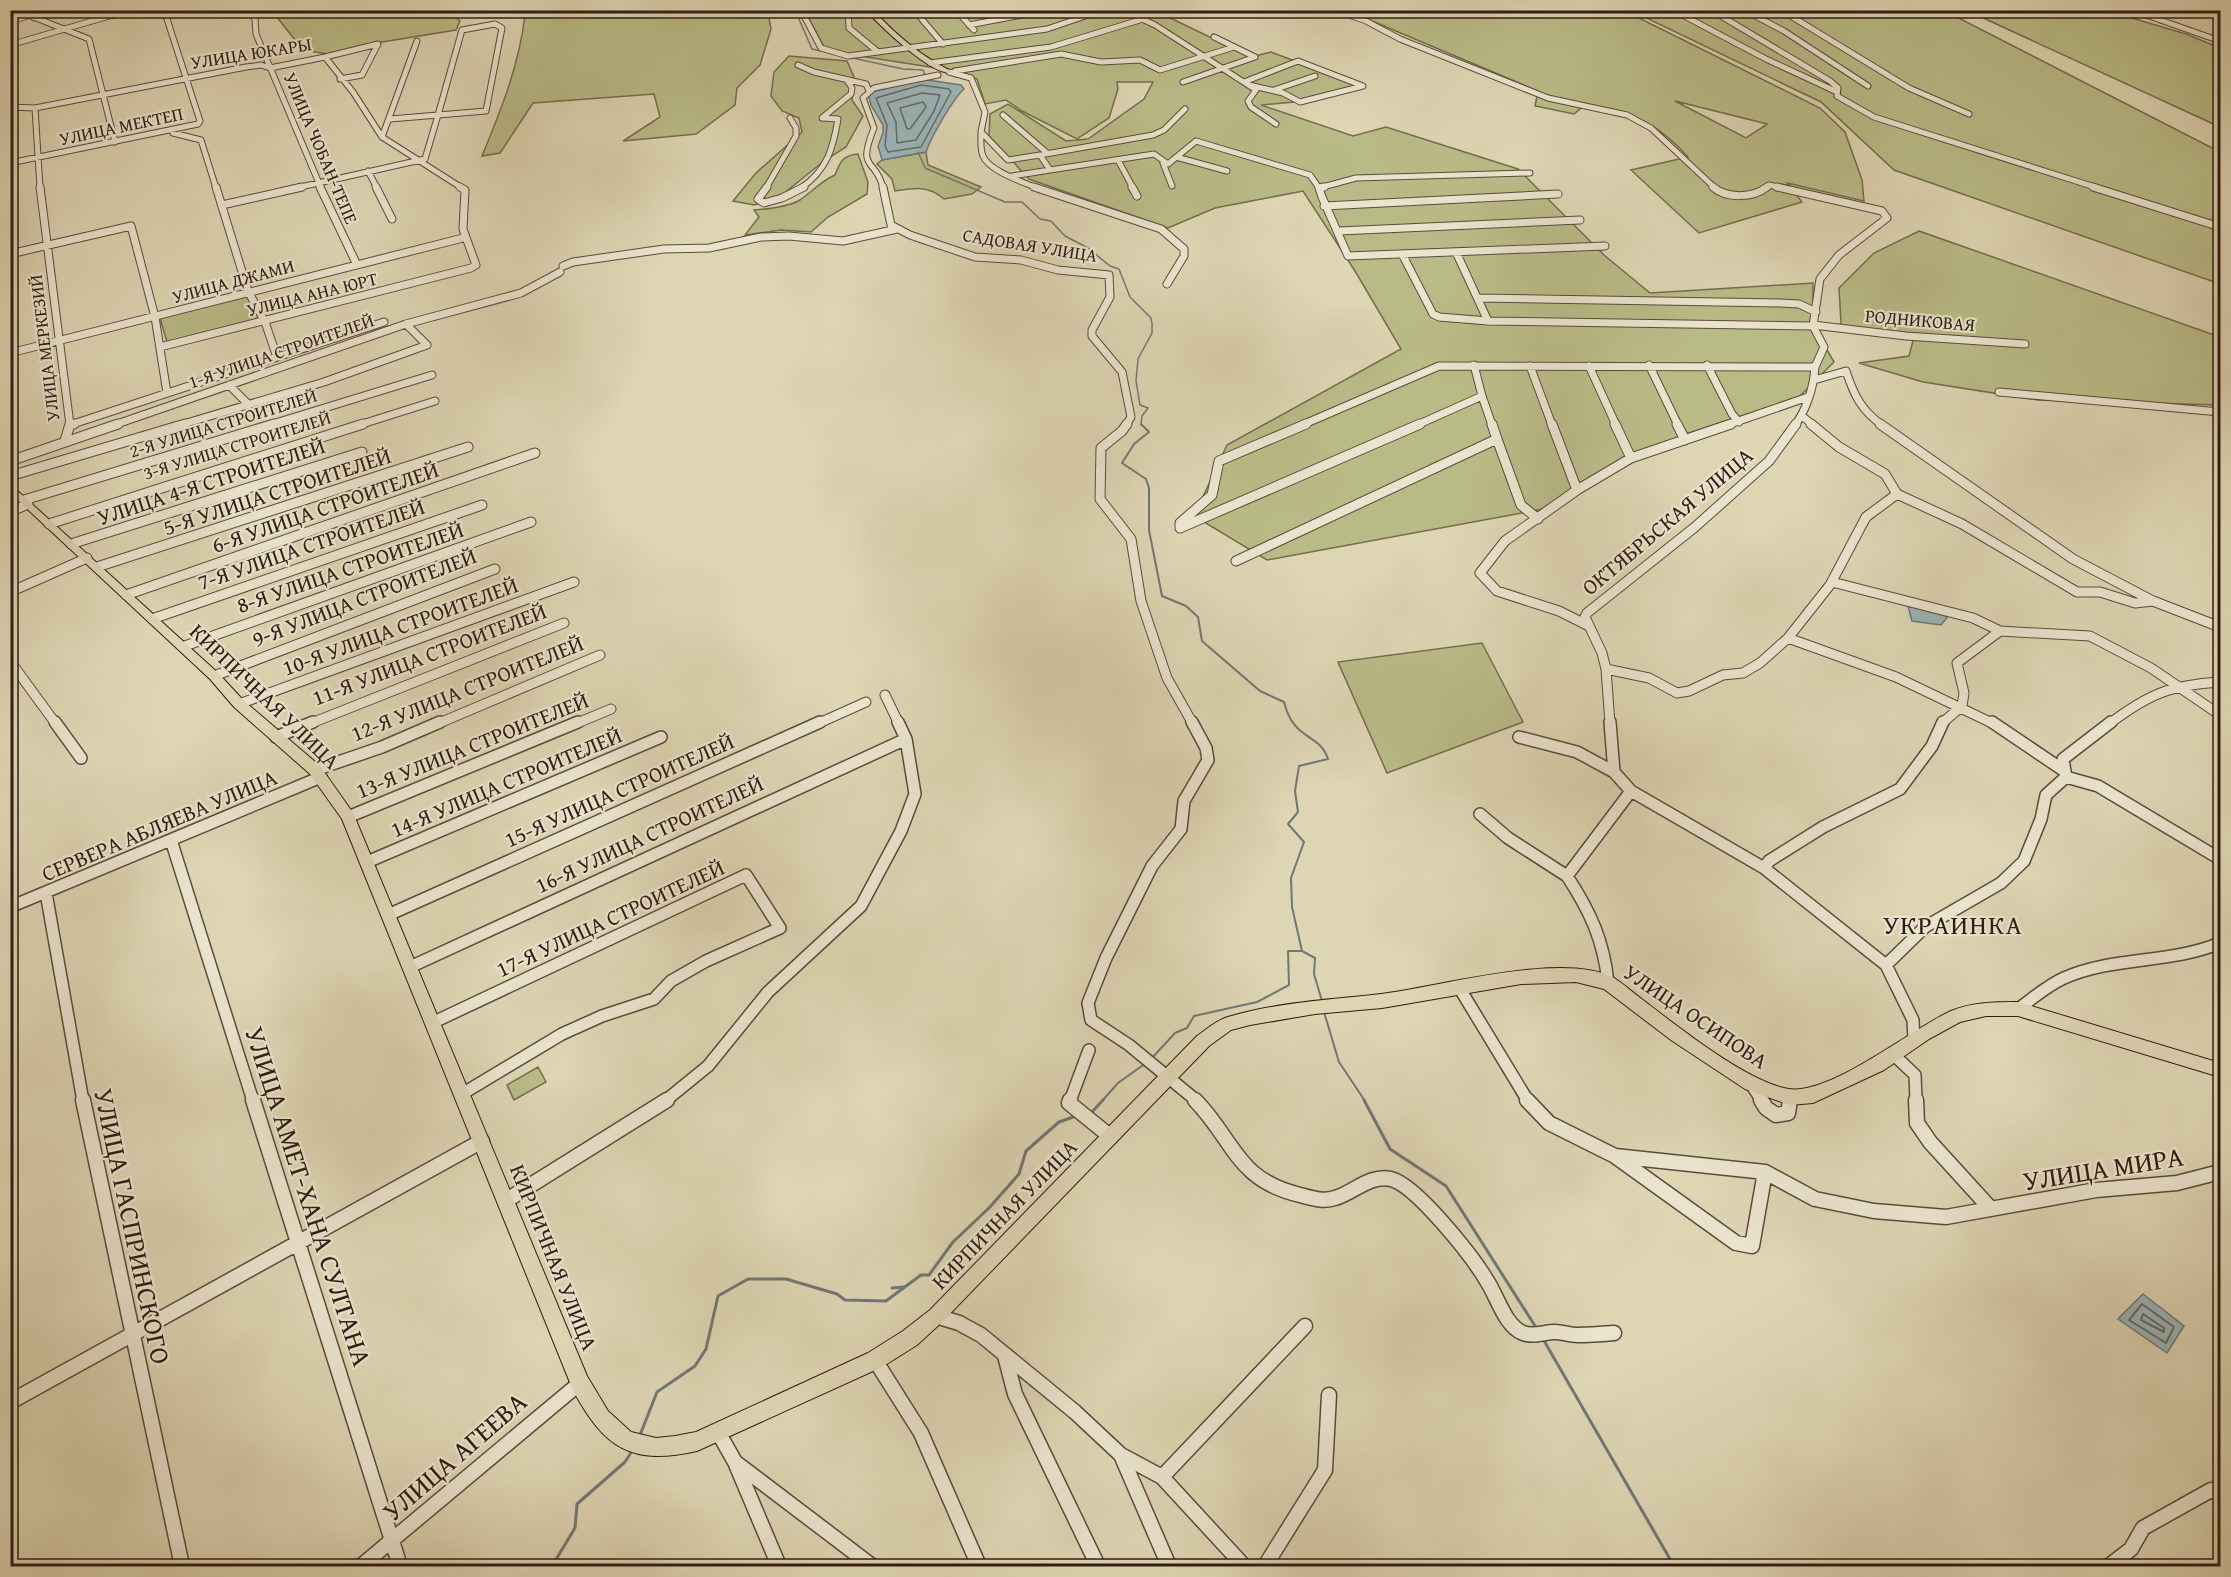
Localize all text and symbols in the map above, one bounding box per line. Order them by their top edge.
street label: УЛИЦА ЮКАРЫ [189,30,313,76]
street label: УЛИЦА ЧОБАН-ТЕПЕ [277,68,365,228]
street label: УЛИЦА МЕКТЕП [57,100,186,152]
street label: САДОВАЯ УЛИЦА [961,221,1099,269]
street label: УЛИЦА ДЖАМИ [169,252,297,310]
street label: УЛИЦА АНА ЮРТ [244,265,380,323]
street label: УЛИЦА МЕРКЕЗИЙ [22,273,66,423]
street label: РОДНИКОВАЯ [1864,302,1976,338]
street label: 1-Я УЛИЦА СТРОИТЕЛЕЙ [184,307,378,395]
street label: 2-Я УЛИЦА СТРОИТЕЛЕЙ [126,382,320,464]
street label: 3-Я УЛИЦА СТРОИТЕЛЕЙ [140,404,334,486]
street label: УЛИЦА 4-Я СТРОИТЕЛЕЙ [93,429,329,533]
street label: 5-Я УЛИЦА СТРОИТЕЛЕЙ [159,439,395,543]
street label: ОКТЯБРЬСКАЯ УЛИЦА [1574,439,1760,602]
street label: 6-Я УЛИЦА СТРОИТЕЛЕЙ [207,453,443,561]
street label: 7-Я УЛИЦА СТРОИТЕЛЕЙ [193,490,429,598]
street label: 8-Я УЛИЦА СТРОИТЕЛЕЙ [232,513,468,621]
street label: 9-Я УЛИЦА СТРОИТЕЛЕЙ [247,539,481,655]
street label: 10-Я УЛИЦА СТРОИТЕЛЕЙ [278,568,523,684]
street label: 11-Я УЛИЦА СТРОИТЕЛЕЙ [307,594,551,714]
street label: КИРПИЧНАЯ УЛИЦА [183,616,348,777]
street label: 12-Я УЛИЦА СТРОИТЕЛЕЙ [346,627,588,749]
street label: 13-Я УЛИЦА СТРОИТЕЛЕЙ [351,684,593,806]
street label: 14-Я УЛИЦА СТРОИТЕЛЕЙ [385,719,627,845]
street label: 15-Я УЛИЦА СТРОИТЕЛЕЙ [499,725,739,855]
street label: СЕРВЕРА АБЛЯЕВА УЛИЦА [36,761,282,889]
street label: 16-Я УЛИЦА СТРОИТЕЛЕЙ [530,767,769,901]
street label: 17-Я УЛИЦА СТРОИТЕЛЕЙ [491,851,730,985]
district label: УКРАИНКА [1883,905,2023,944]
street label: УЛИЦА ОСИПОВА [1617,956,1775,1077]
street label: УЛИЦА АМЕТ-ХАНА СУЛТАНА [235,1021,383,1371]
street label: УЛИЦА ГАСПРИНСКОГО [84,1084,182,1368]
street label: КИРПИЧНАЯ УЛИЦА [924,1131,1085,1296]
street label: УЛИЦА МИРА [2020,1135,2187,1200]
street label: КИРПИЧНАЯ УЛИЦА [502,1159,606,1355]
street label: УЛИЦА АГЕЕВА [373,1381,536,1530]

